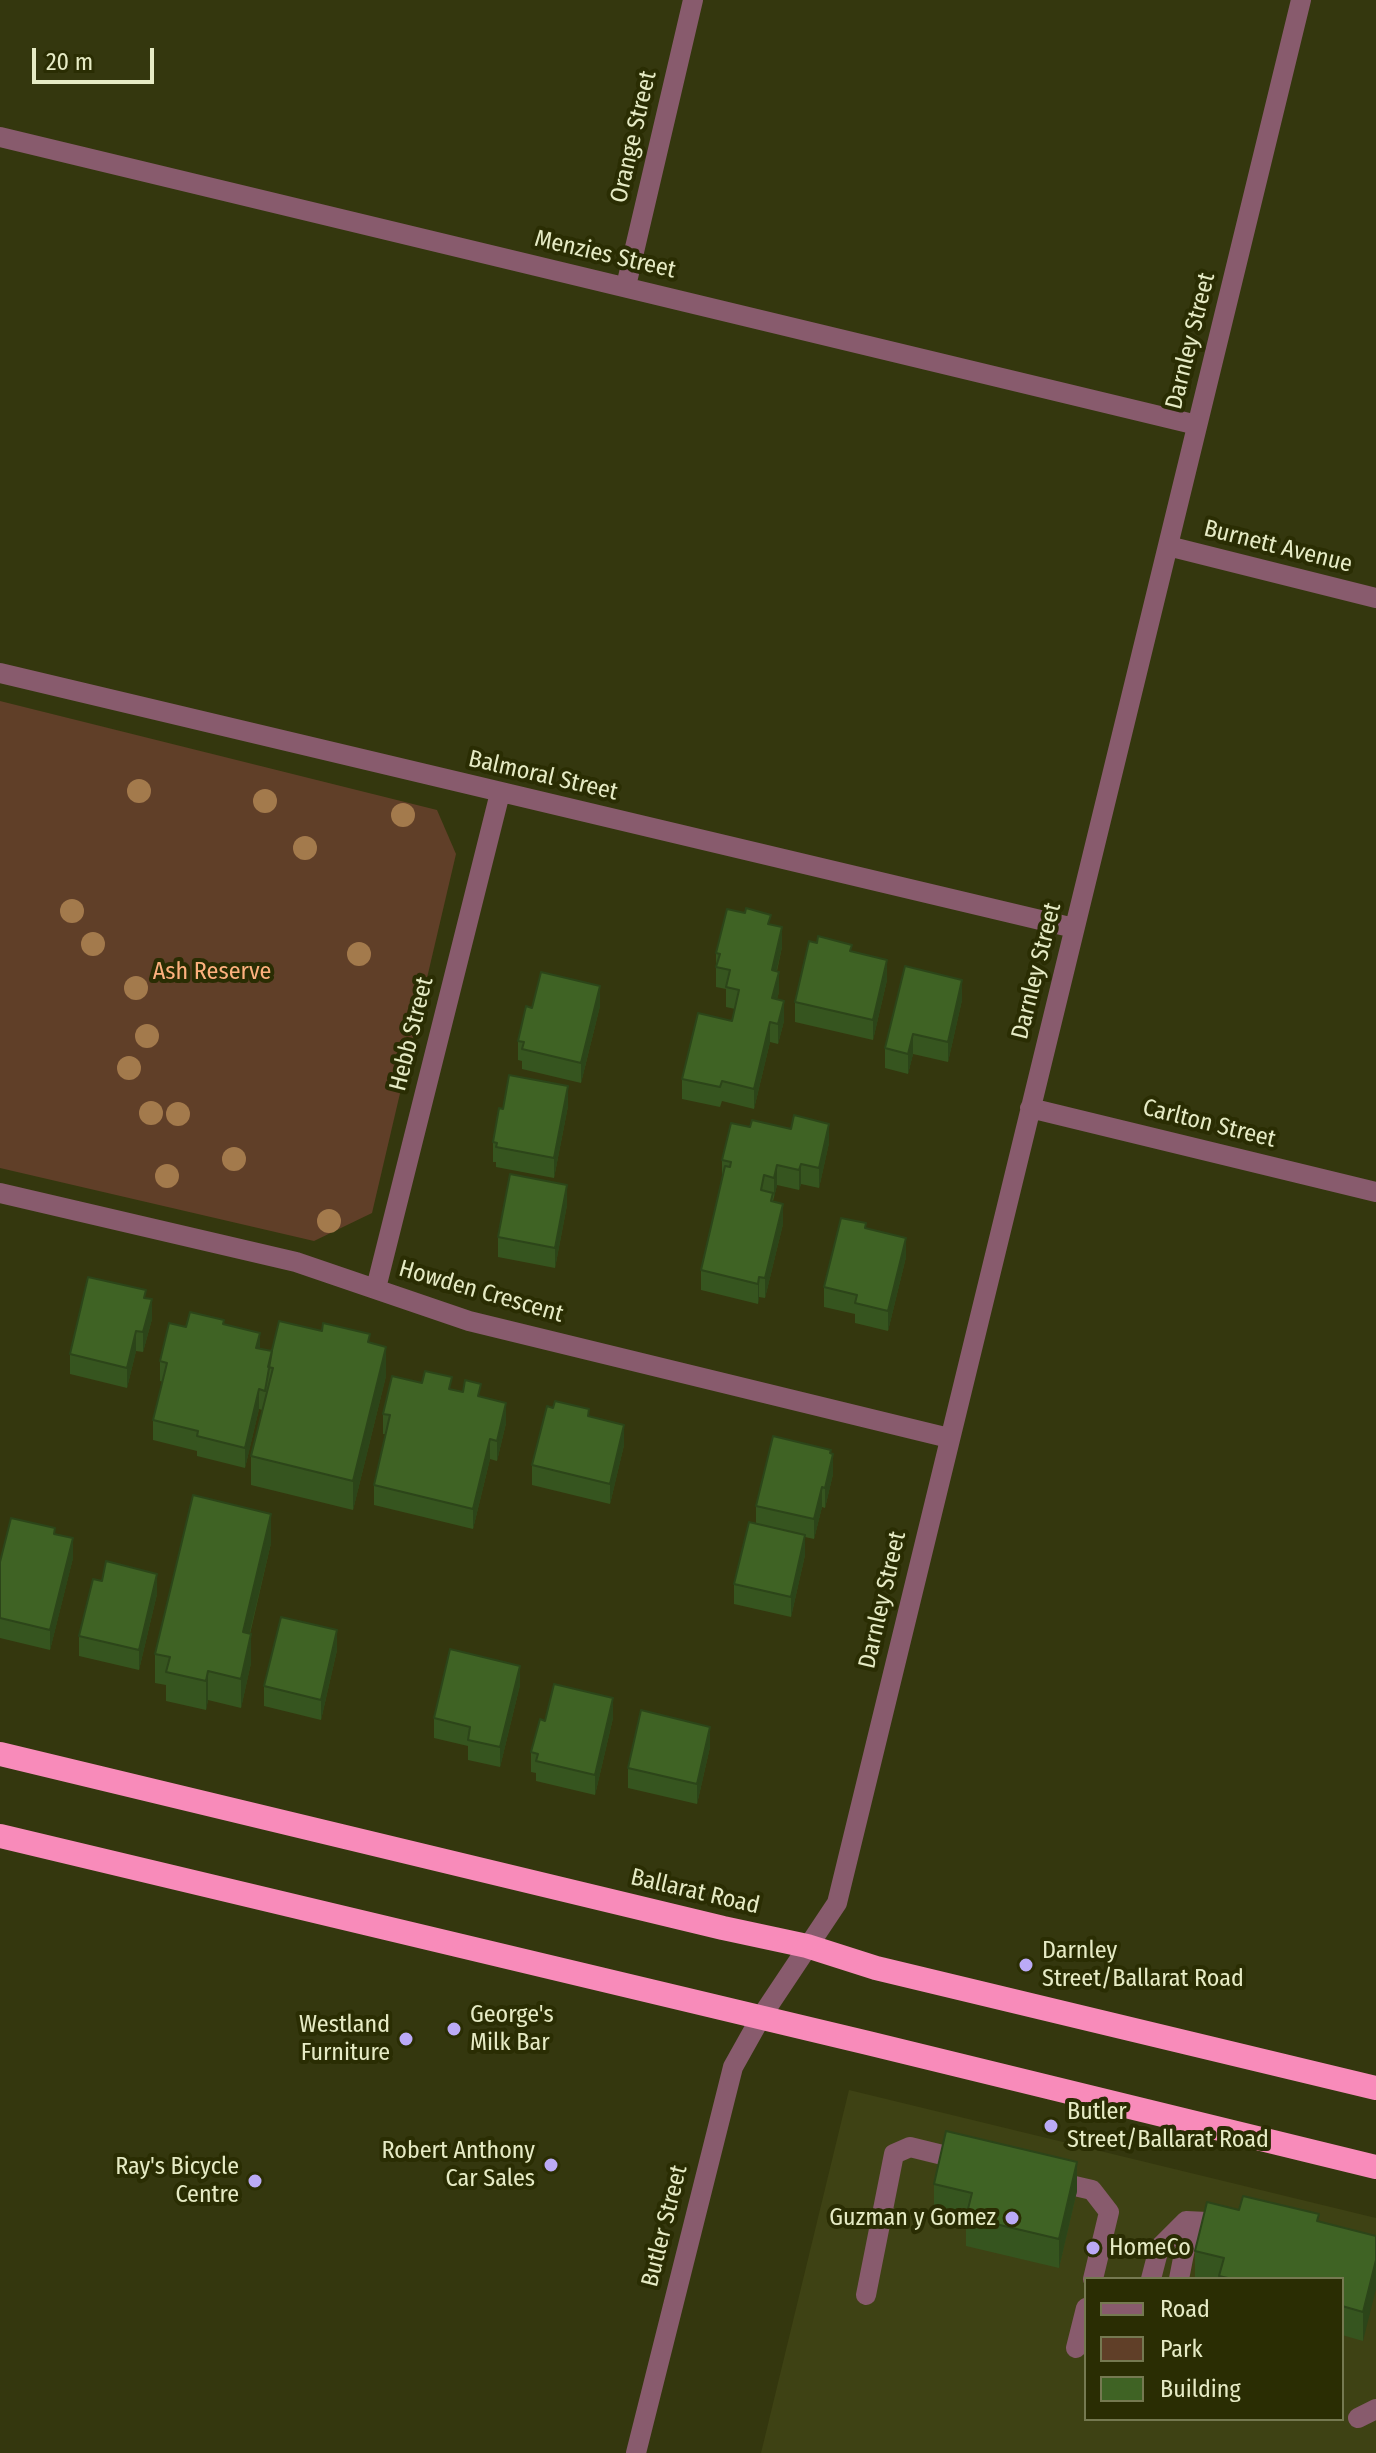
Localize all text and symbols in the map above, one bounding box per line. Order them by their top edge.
scale bar [36,32,158,82]
text: 20 m [46,48,93,76]
street label: Orange Street [605,68,663,206]
street label: Menzies Street [532,225,678,285]
street label: Darnley Street [1160,270,1222,412]
street label: Burnett Avenue [1201,515,1355,579]
street label: Balmoral Street [466,745,620,807]
street label: Darnley Street [1006,900,1068,1042]
park label: Ash Reserve [153,958,271,986]
street label: Hebb Street [384,974,440,1094]
street label: Carlton Street [1140,1094,1278,1154]
street label: Howden Crescent [395,1255,567,1329]
street label: Darnley Street [853,1529,913,1671]
street label: Ballarat Road [628,1863,762,1921]
place label: Darnley Street/Ballarat Road [1042,1937,1244,1993]
marker: Darnley Street/Ballarat Road [1017,1956,1035,1974]
place label: George's Milk Bar [470,2001,554,2057]
place label: Westland Furniture [299,2011,390,2067]
marker: George's Milk Bar [445,2020,463,2038]
marker: Westland Furniture [397,2030,415,2048]
place label: Butler Street/Ballarat Road [1067,2098,1269,2154]
marker: Butler Street/Ballarat Road [1042,2117,1060,2135]
place label: Robert Anthony Car Sales [382,2137,535,2193]
place label: Ray's Bicycle Centre [115,2153,239,2209]
marker: Robert Anthony Car Sales [542,2156,560,2174]
street label: Butler Street [636,2162,694,2290]
marker: Ray's Bicycle Centre [246,2172,264,2190]
place label: Guzman y Gomez [829,2204,996,2232]
marker: Guzman y Gomez [1003,2209,1021,2227]
place label: HomeCo [1109,2234,1191,2262]
marker: HomeCo [1084,2239,1102,2257]
legend [1084,2277,1344,2421]
text: Road [1160,2295,1210,2323]
text: Park [1160,2335,1203,2363]
text: Building [1160,2375,1241,2403]

